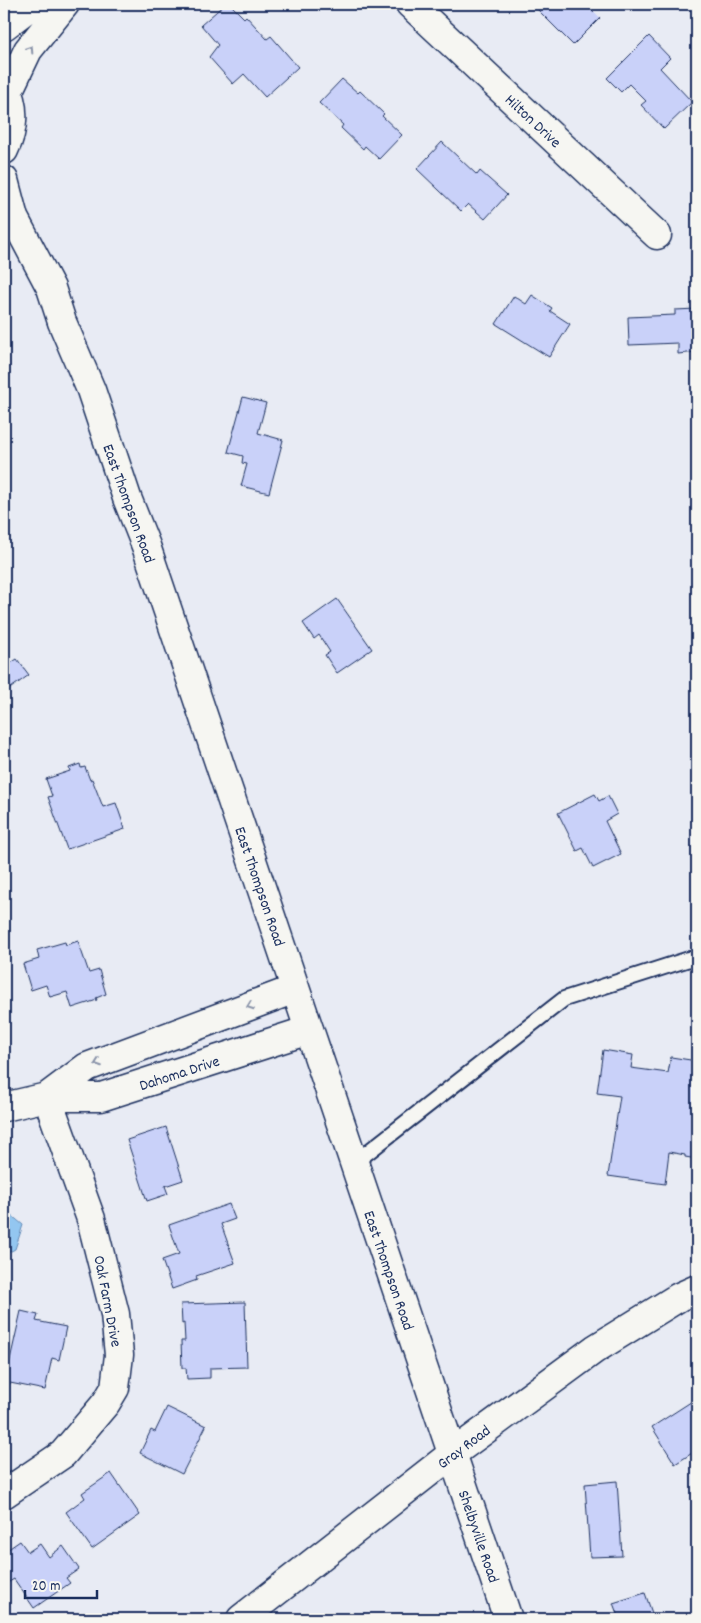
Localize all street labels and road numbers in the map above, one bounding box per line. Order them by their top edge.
street label: Hilton Drive [499,90,566,154]
street label: East Thompson Road [95,441,160,567]
street label: East Thompson Road [227,824,290,950]
street label: Dahoma Drive [137,1051,223,1098]
street label: East Thompson Road [356,1208,419,1334]
street label: Oak Farm Drive [86,1254,127,1349]
street label: Gray Road [433,1420,496,1476]
street label: Shelbyville Road [451,1487,504,1586]

